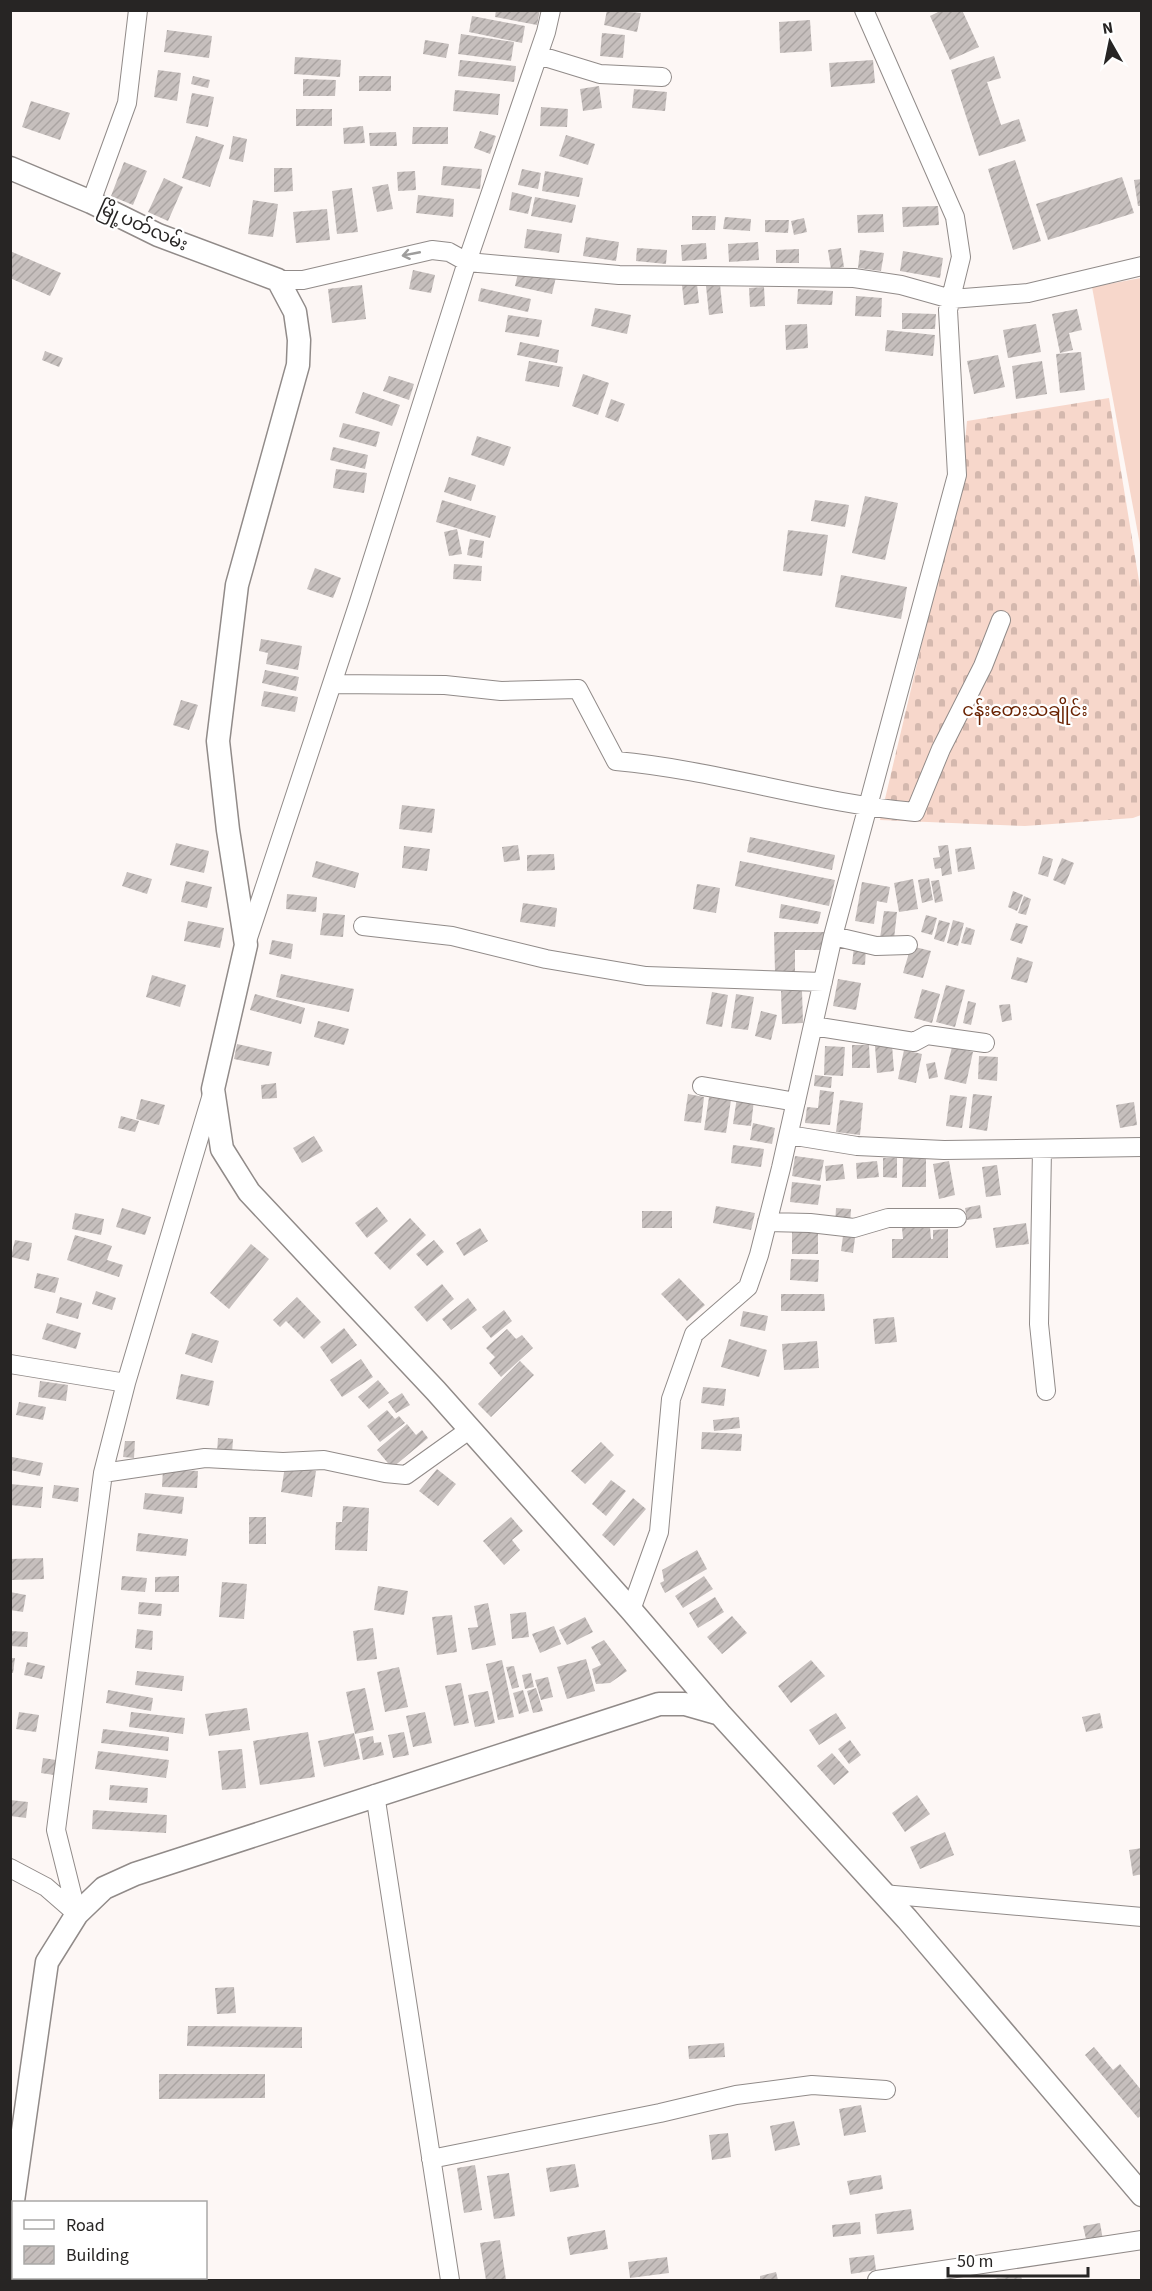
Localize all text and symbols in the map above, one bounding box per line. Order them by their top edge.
north arrow [1080,12,1140,72]
text: N [1101,16,1115,40]
street label: မြို့ပတ်လမ်း [93,194,192,259]
one-way arrow [402,249,422,260]
park label: ငန်းတေးသချိုင်း [962,696,1088,725]
legend [12,2201,207,2279]
text: Road [66,2213,105,2238]
scale bar [948,2240,1088,2278]
text: Building [66,2243,129,2268]
text: 50 m [957,2249,993,2274]

